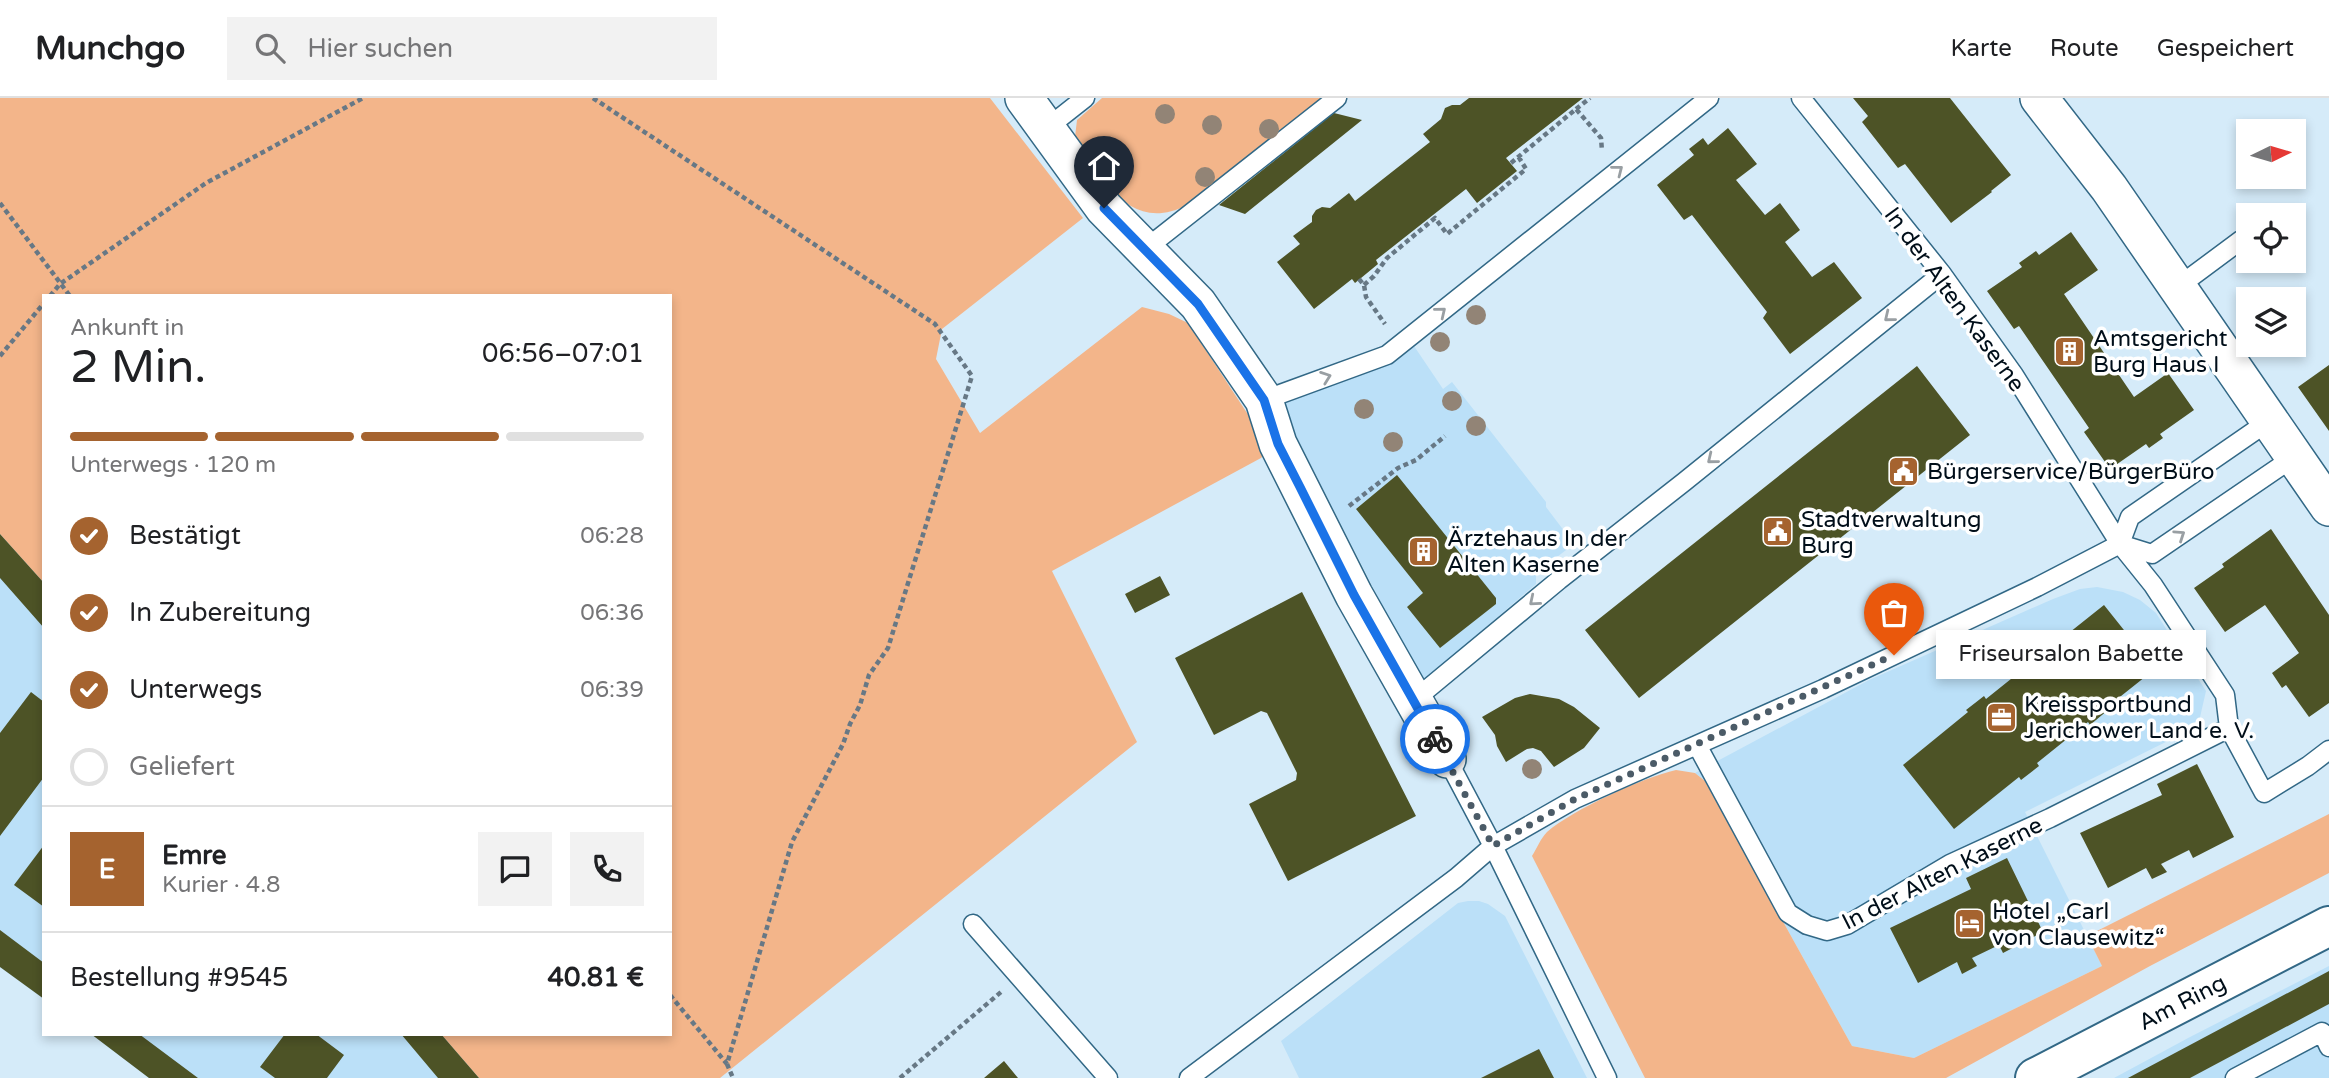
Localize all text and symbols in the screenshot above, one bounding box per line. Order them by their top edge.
search box [227,17,717,80]
text: Munchgo [35,29,185,68]
icon: search [251,29,289,67]
text: Hier suchen [307,33,453,64]
text: Karte [1950,34,2012,63]
text: Route [2050,34,2119,63]
text: Gespeichert [2157,34,2294,63]
north arrow [2236,119,2306,189]
map controls [2236,119,2306,357]
pin [1074,136,1134,208]
icon: home [1085,147,1123,185]
one-way arrow [1611,165,1623,178]
street label: In der Alten Kaserne [1878,202,2031,397]
button: locate [2236,203,2306,273]
button: layers [2236,287,2306,357]
one-way arrow [1432,308,1445,320]
one-way arrow [1884,308,1897,321]
text: Ankunft in [70,314,184,342]
place label: Amtsgericht Burg Haus I [2093,325,2228,379]
building icon: Amtsgericht Burg Haus I [2053,334,2087,368]
text: 06:56–07:01 [482,338,644,369]
text: 2 Min. [70,340,206,395]
one-way arrow [1319,371,1331,385]
text: Unterwegs · 120 m [70,451,276,479]
one-way arrow [1707,451,1720,463]
public building icon: Bürgerservice/BürgerBüro [1887,454,1921,488]
place label: Bürgerservice/BürgerBüro [1927,458,2215,486]
place label: Stadtverwaltung Burg [1801,506,1981,560]
public building icon: Stadtverwaltung Burg [1761,515,1795,549]
icon: check [70,517,108,555]
text: Bestätigt [129,520,241,551]
text: 06:28 [580,522,644,550]
place label: Ärztehaus In der Alten Kaserne [1447,525,1627,579]
one-way arrow [2173,530,2186,543]
building icon: Ärztehaus In der Alten Kaserne [1407,534,1441,568]
pin [1864,583,1924,655]
one-way arrow [1529,593,1542,605]
icon: check [70,594,108,632]
icon: bag [1875,594,1913,632]
text: In Zubereitung [129,597,311,628]
text: 06:36 [580,599,644,627]
callout: Friseursalon Babette [1936,630,2206,680]
text: Friseursalon Babette [1958,640,2184,668]
icon: check [70,671,108,709]
text: Unterwegs [129,674,262,705]
text: 06:39 [580,676,644,704]
place label: Kreissportbund Jerichower Land e. V. [2024,691,2254,745]
office icon: Kreissportbund Jerichower Land e. V. [1984,700,2018,734]
courier [1400,704,1470,774]
icon: bike [1416,720,1454,758]
text: Geliefert [129,751,235,782]
street label: In der Alten Kaserne [1838,811,2047,937]
button: chat [478,832,552,906]
button: phone [570,832,644,906]
text: Emre [162,840,227,871]
text: E [99,854,115,885]
text: Kurier · 4.8 [162,871,280,899]
place label: Hotel „Carl von Clausewitz“ [1992,898,2165,952]
hotel icon: Hotel „Carl von Clausewitz“ [1952,907,1986,941]
text: Bestellung #9545 [70,962,288,993]
text: 40.81 € [548,962,644,993]
street label: Am Ring [2134,969,2231,1037]

